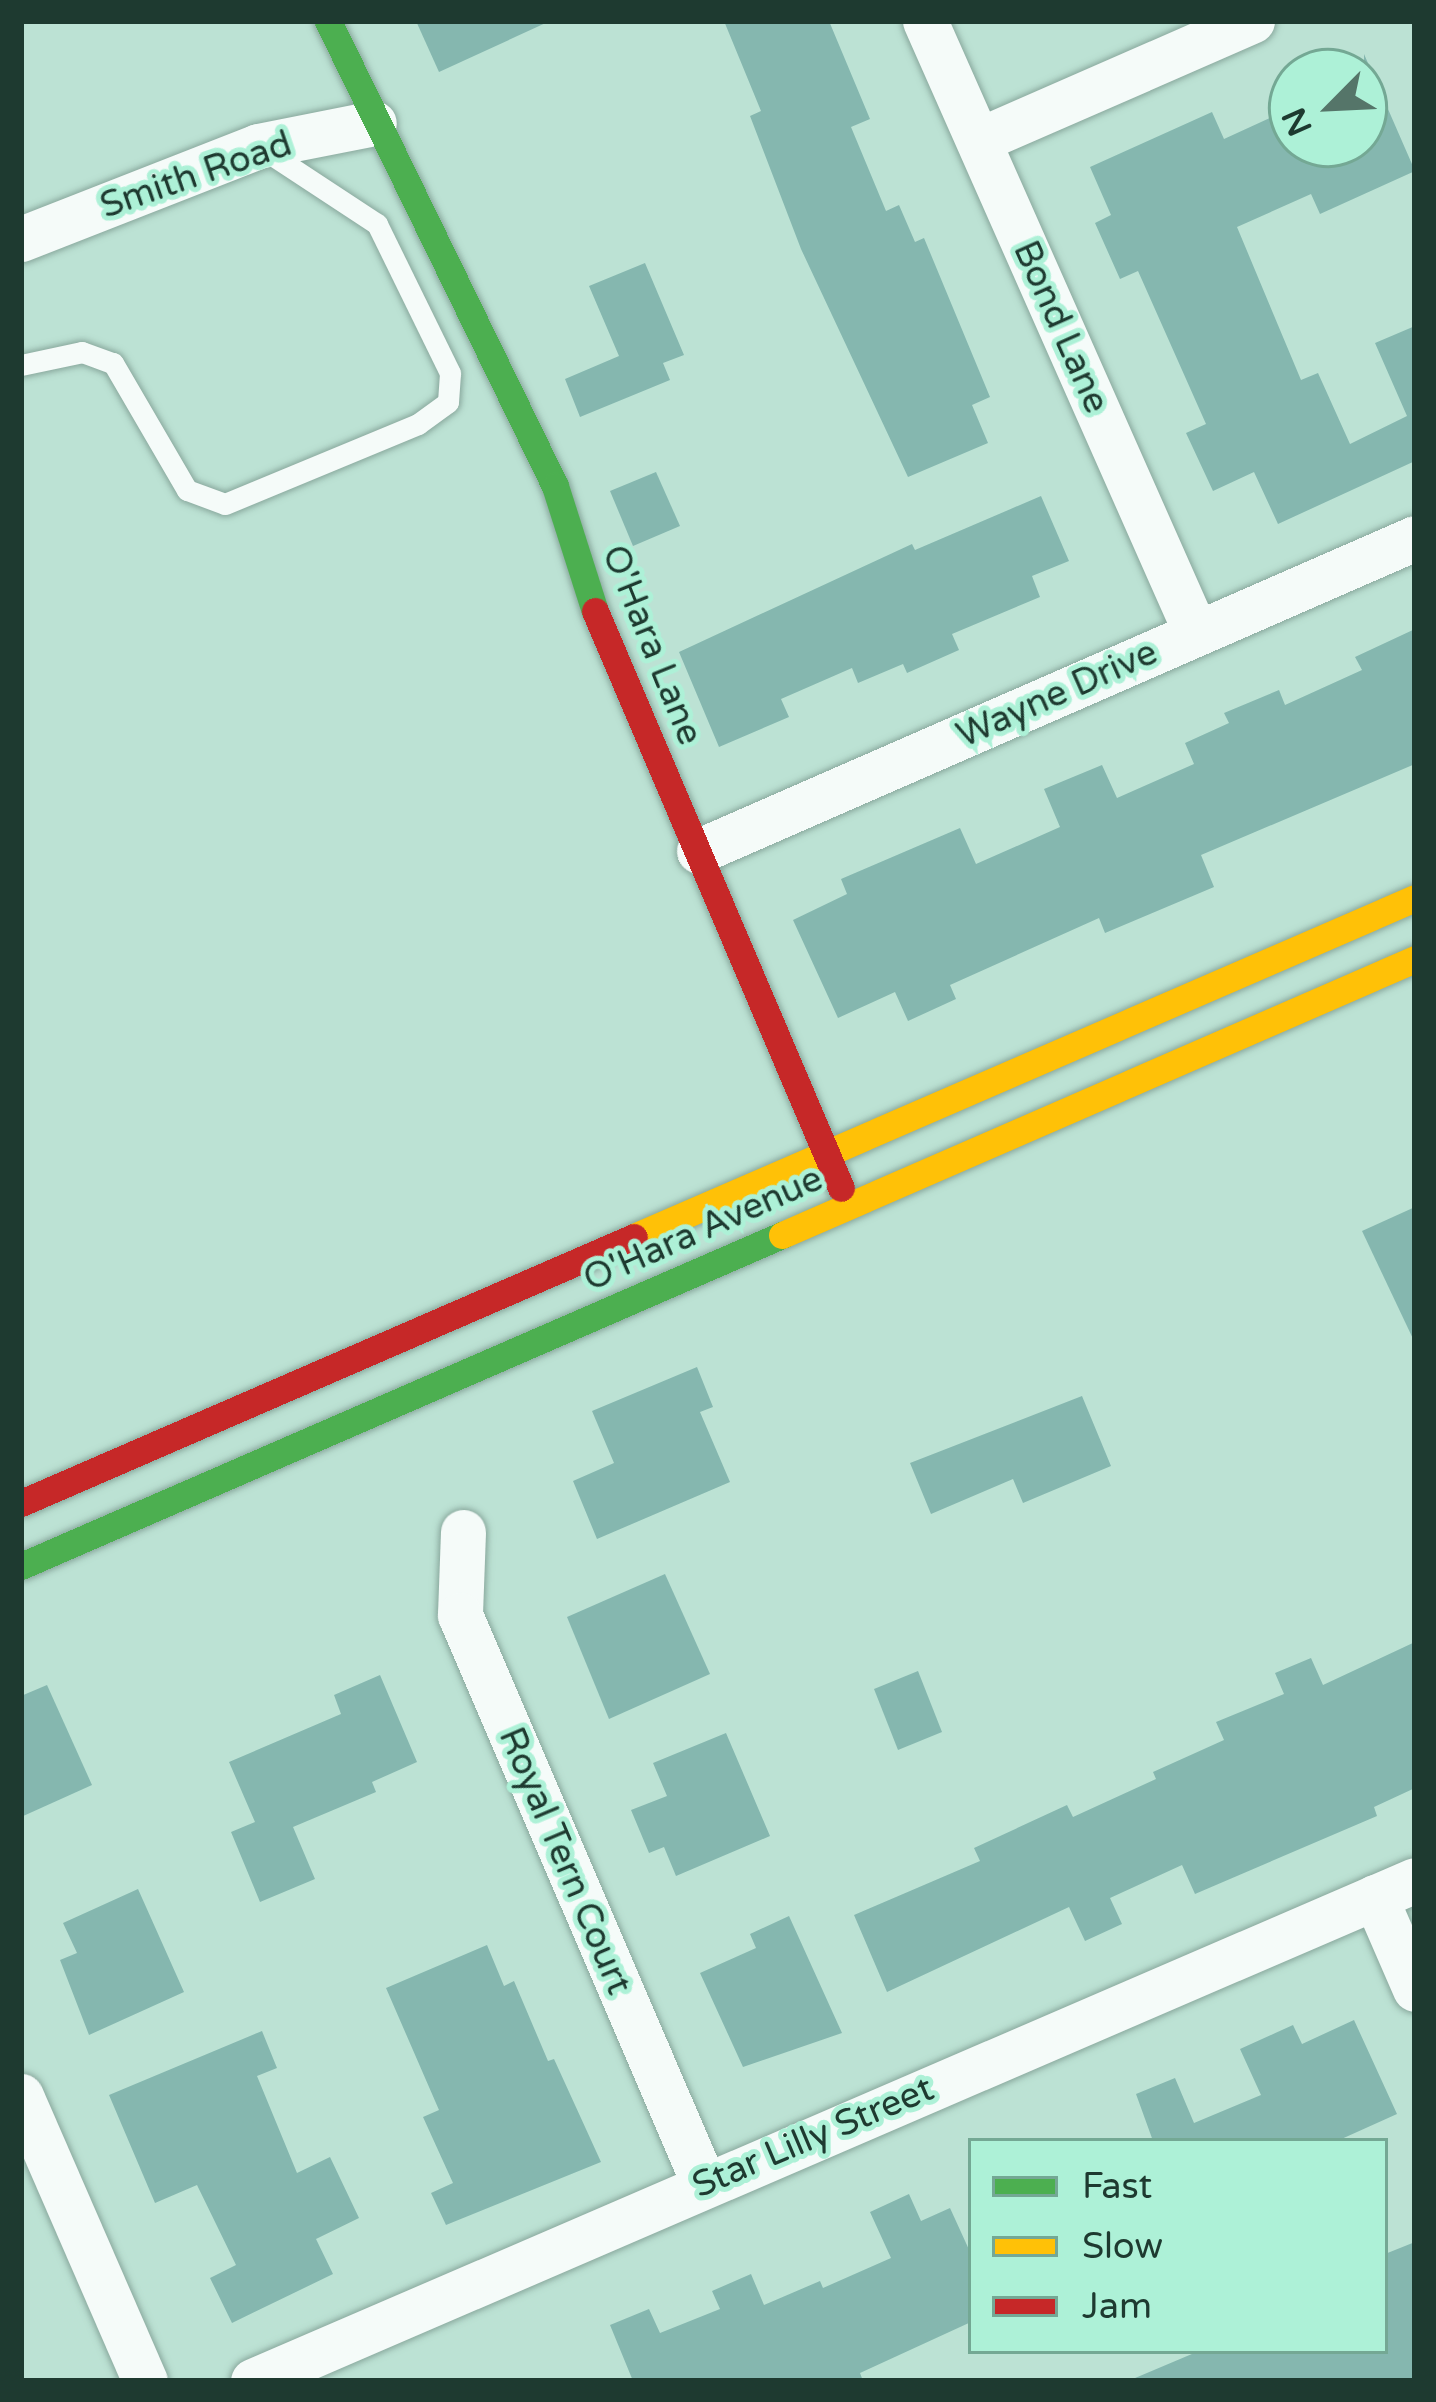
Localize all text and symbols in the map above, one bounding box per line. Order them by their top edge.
north arrow [1268,48,1388,168]
text: N [1274,102,1321,142]
street label: Smith Road [95,122,297,228]
street label: Bond Lane [1004,234,1118,420]
street label: O'Hara Lane [592,539,712,751]
street label: Wayne Drive [950,631,1164,757]
street label: O'Hara Avenue [577,1157,829,1301]
street label: Royal Tern Court [489,1721,641,2001]
street label: Star Lilly Street [686,2067,940,2207]
legend [968,2138,1388,2354]
text: Fast [1082,2165,1152,2208]
text: Slow [1082,2225,1163,2268]
text: Jam [1082,2285,1152,2328]

